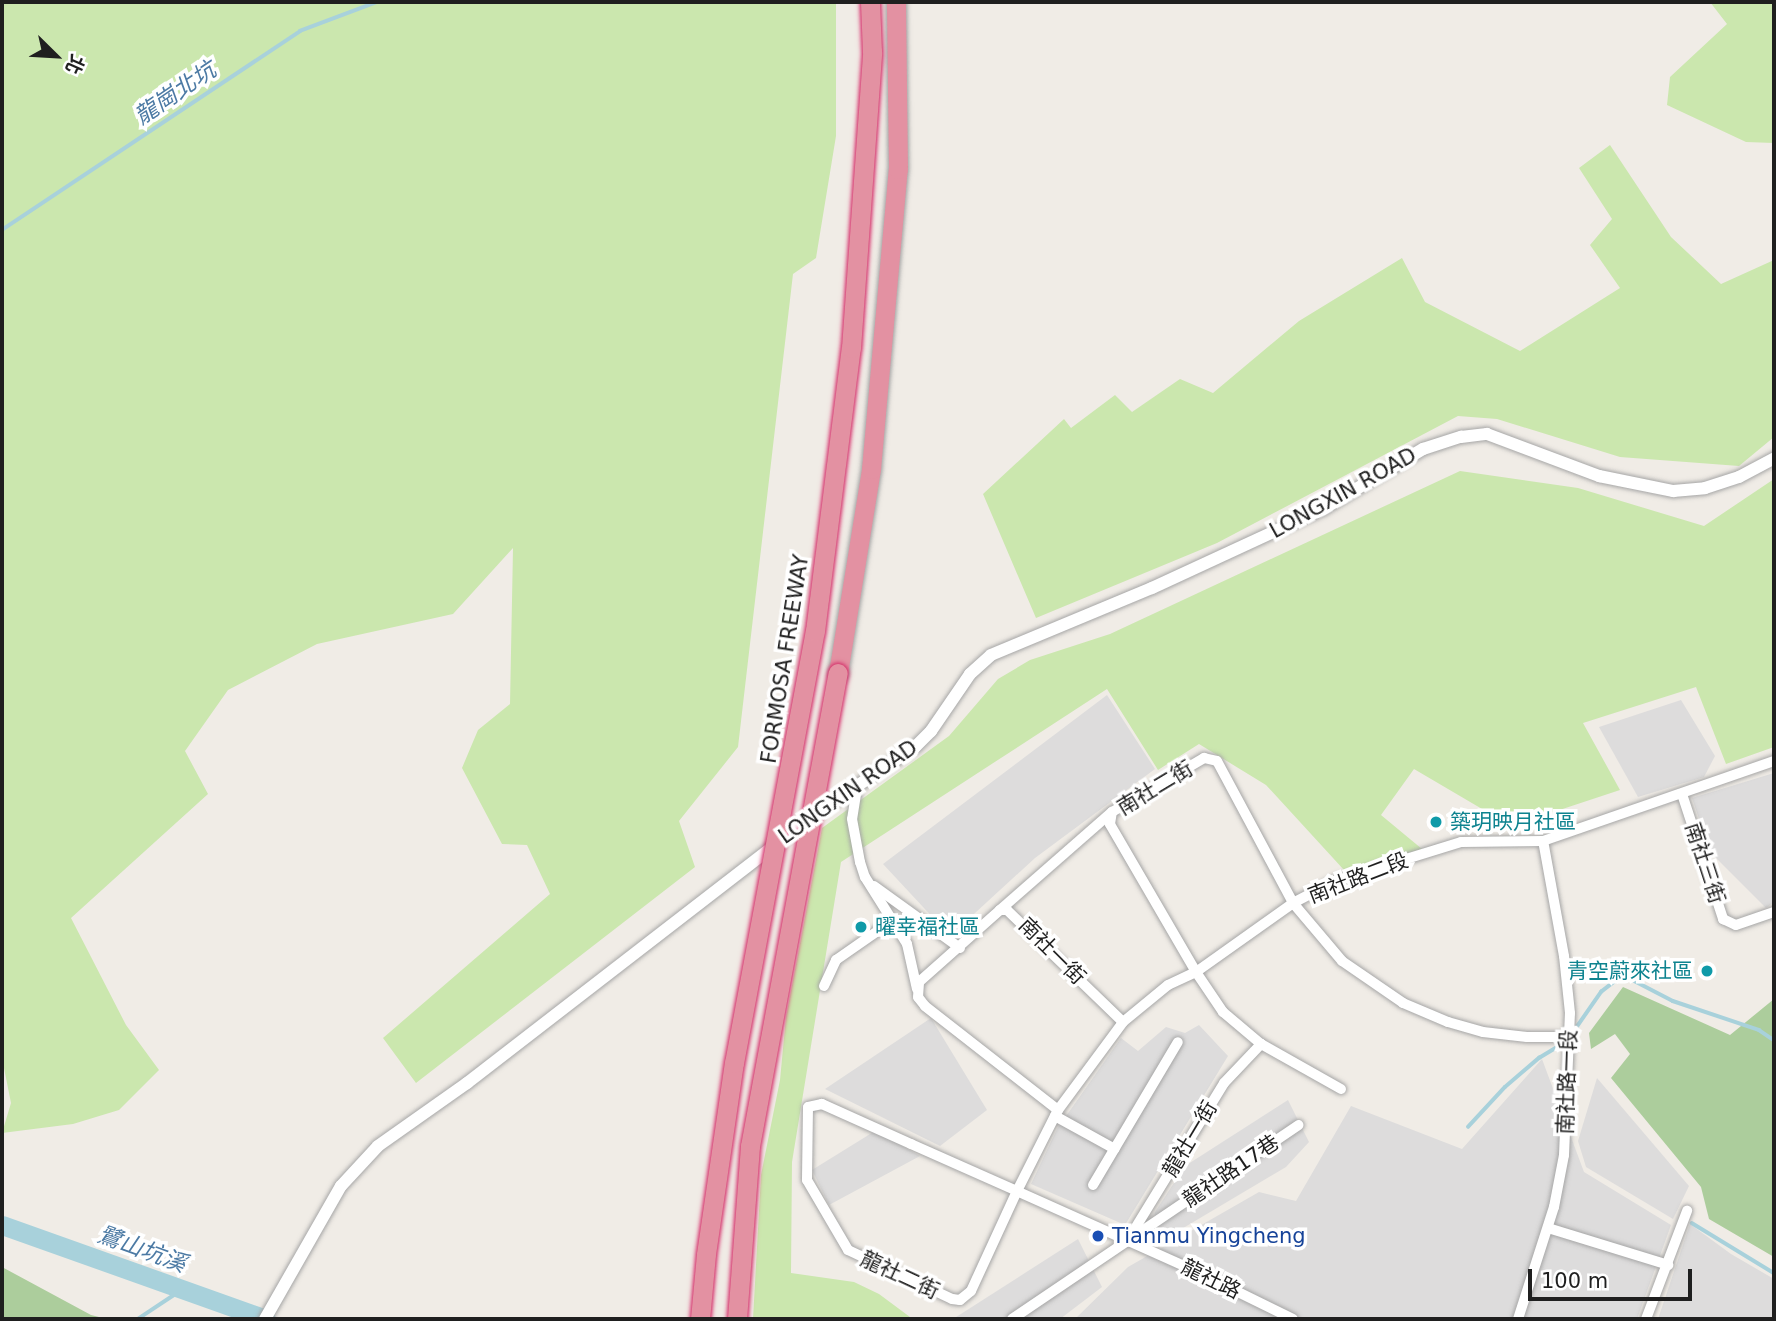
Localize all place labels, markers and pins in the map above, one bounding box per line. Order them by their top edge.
place label: 築玥映月社區 [1450,809,1576,835]
marker: 築玥映月社區 [1428,814,1444,830]
place label: 曜幸福社區 [875,914,980,940]
marker: 曜幸福社區 [853,919,869,935]
place label: 青空蔚來社區 [1567,958,1693,984]
marker: 青空蔚來社區 [1699,963,1715,979]
place label: Tianmu Yingcheng [1112,1223,1306,1249]
marker: Tianmu Yingcheng [1090,1228,1106,1244]

